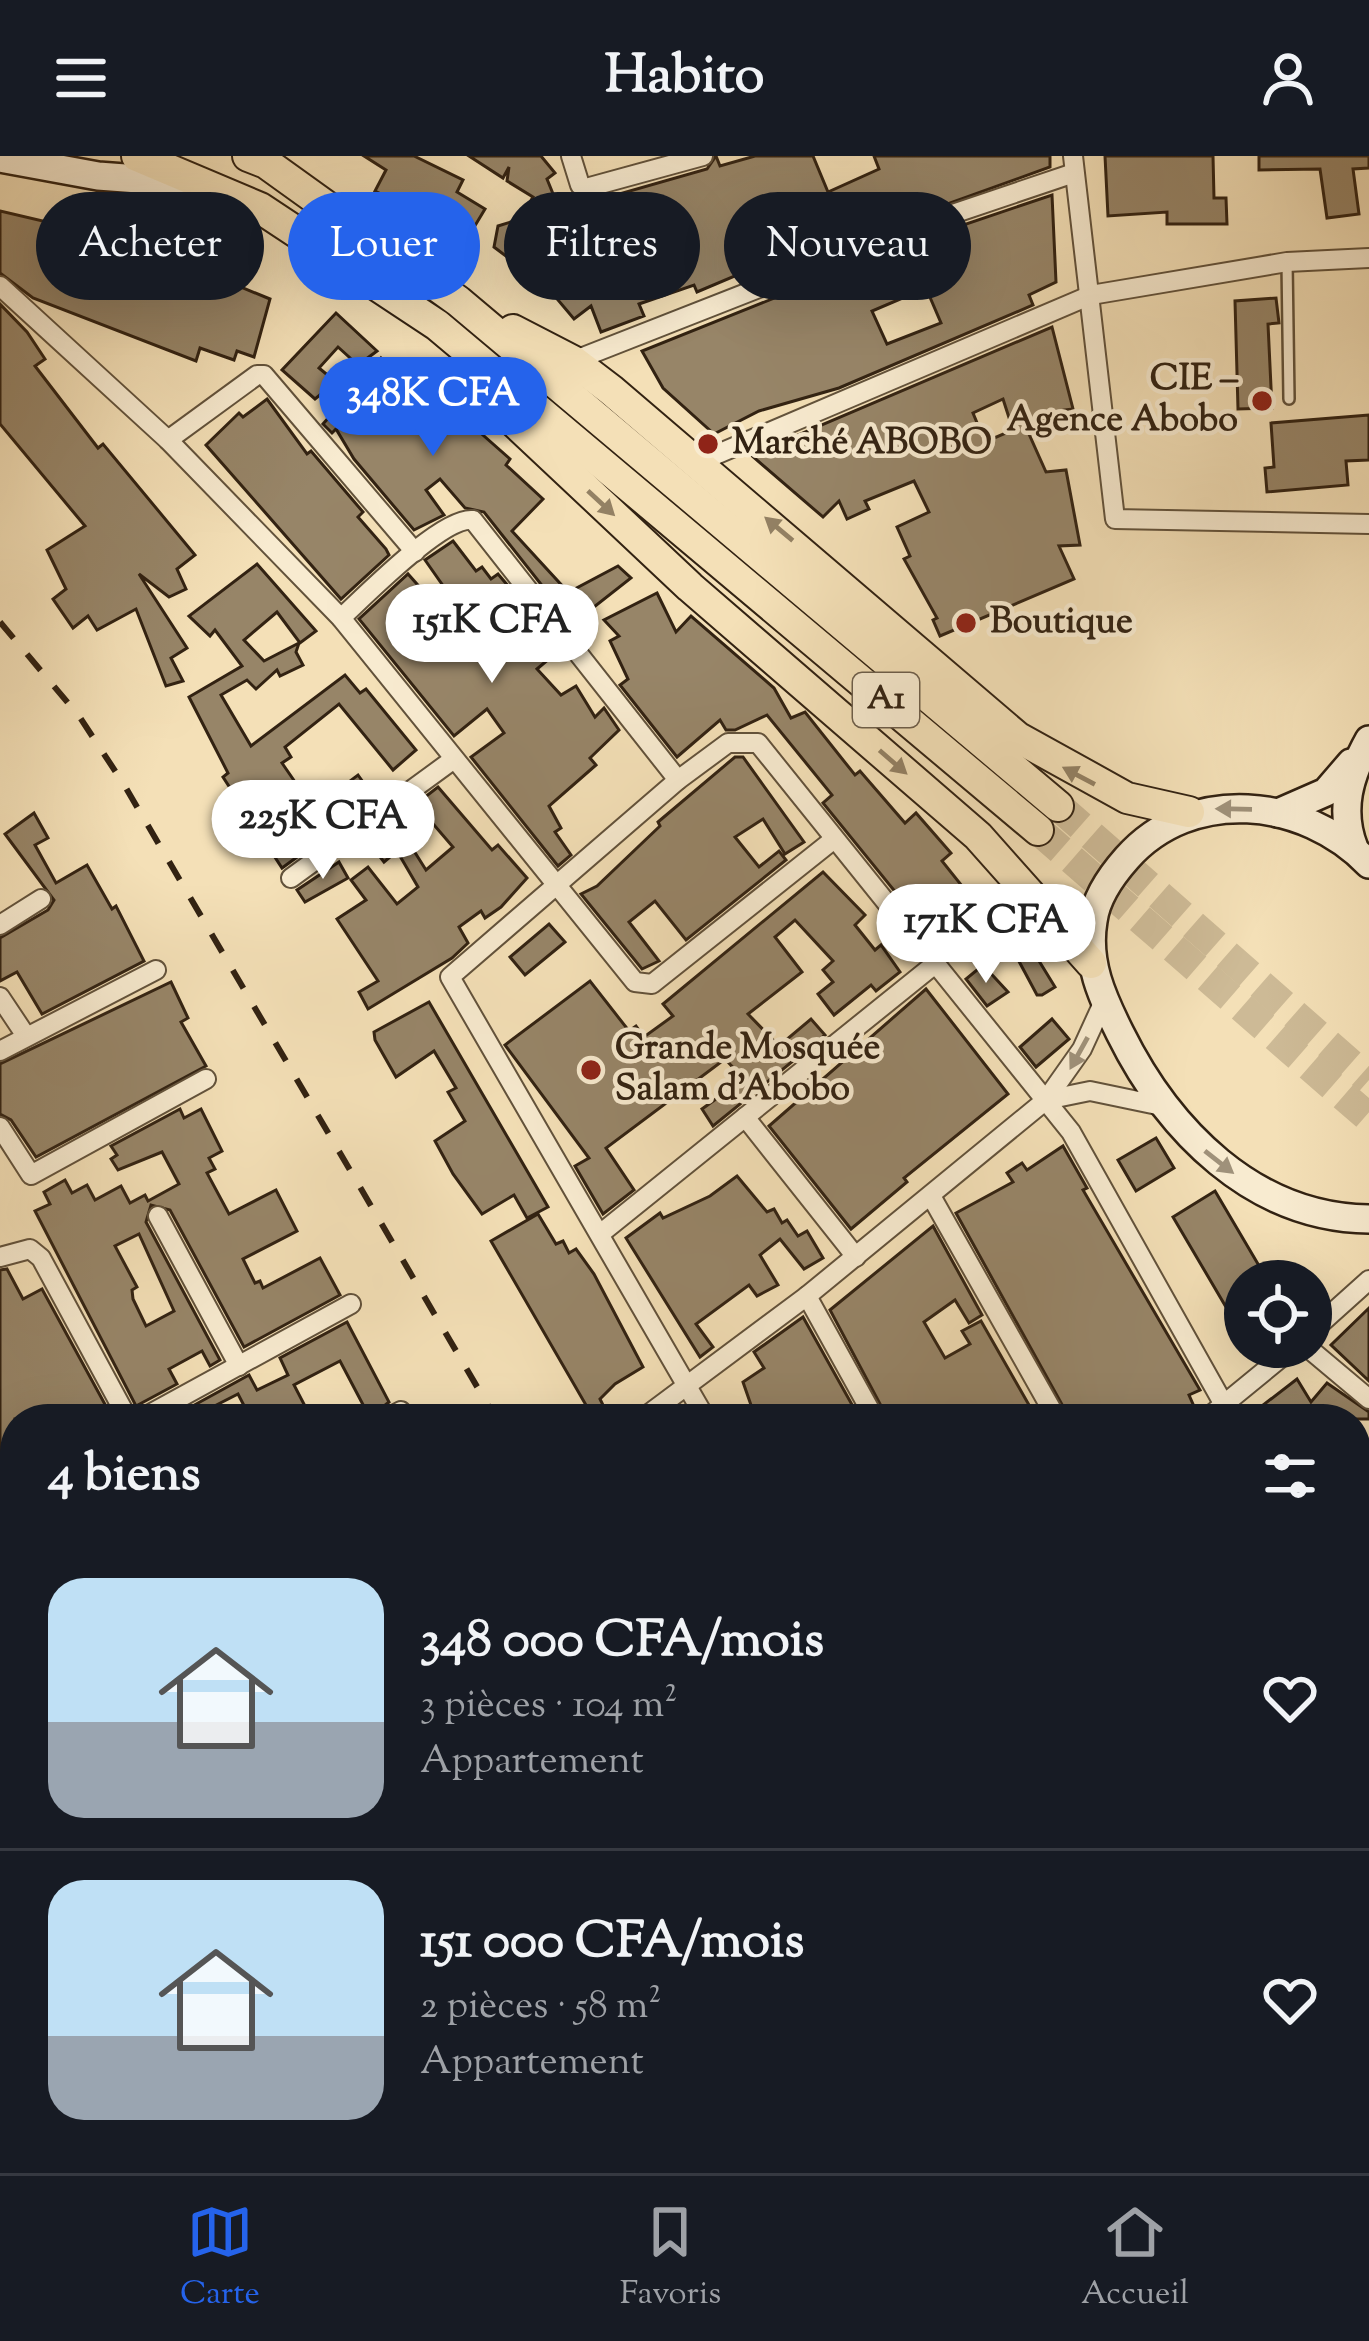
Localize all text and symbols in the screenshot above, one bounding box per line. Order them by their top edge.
text: Habito [605,39,764,117]
icon: menu [48,45,114,111]
icon: person [1255,45,1321,111]
chip: Acheter [36,192,264,300]
chip: Louer [288,192,480,300]
chip: Filtres [504,192,700,300]
chip: Nouveau [724,192,971,300]
place label: CIE – Agence Abobo [1006,354,1239,447]
pin: 348K CFA [309,357,557,459]
text: 348K CFA [346,368,520,424]
marker: CIE – Agence Abobo [1249,388,1275,414]
place label: Marché ABOBO [732,418,992,470]
marker: Marché ABOBO [695,431,721,457]
one-way arrow [587,489,616,517]
one-way arrow [764,516,794,542]
pin: 151K CFA [368,584,616,686]
text: 151K CFA [413,595,571,651]
place label: Boutique [990,597,1133,649]
marker: Boutique [953,610,979,636]
road number: A1 [853,673,919,727]
one-way arrow [878,749,908,775]
one-way arrow [1062,766,1097,786]
pin: 225K CFA [199,780,447,882]
text: 225K CFA [239,791,407,847]
one-way arrow [1214,799,1252,818]
pin: 171K CFA [862,884,1110,986]
text: 171K CFA [903,895,1069,951]
place label: Grande Mosquée Salam d'Abobo [615,1023,880,1116]
one-way arrow [1069,1036,1090,1070]
marker: Grande Mosquée Salam d'Abobo [578,1057,604,1083]
one-way arrow [1203,1149,1234,1174]
map controls [1224,1260,1332,1368]
button: locate [1224,1260,1332,1368]
text: 4 biens [48,1440,201,1513]
icon: filters [1257,1443,1323,1509]
text: 348 000 CFA/mois [420,1606,824,1679]
icon: home [144,1626,288,1770]
icon: heart [1257,1665,1323,1731]
text: 3 pièces · 104 m² [420,1679,677,1735]
text: Appartement [420,1735,644,1791]
text: 151 000 CFA/mois [420,1907,804,1980]
icon: home [144,1928,288,2072]
icon: heart [1257,1967,1323,2033]
text: 2 pièces · 58 m² [420,1980,661,2036]
text: Appartement [420,2036,644,2092]
tab: Carte [180,2199,260,2319]
tab: Favoris [620,2199,721,2319]
tab: Accueil [1081,2199,1189,2319]

